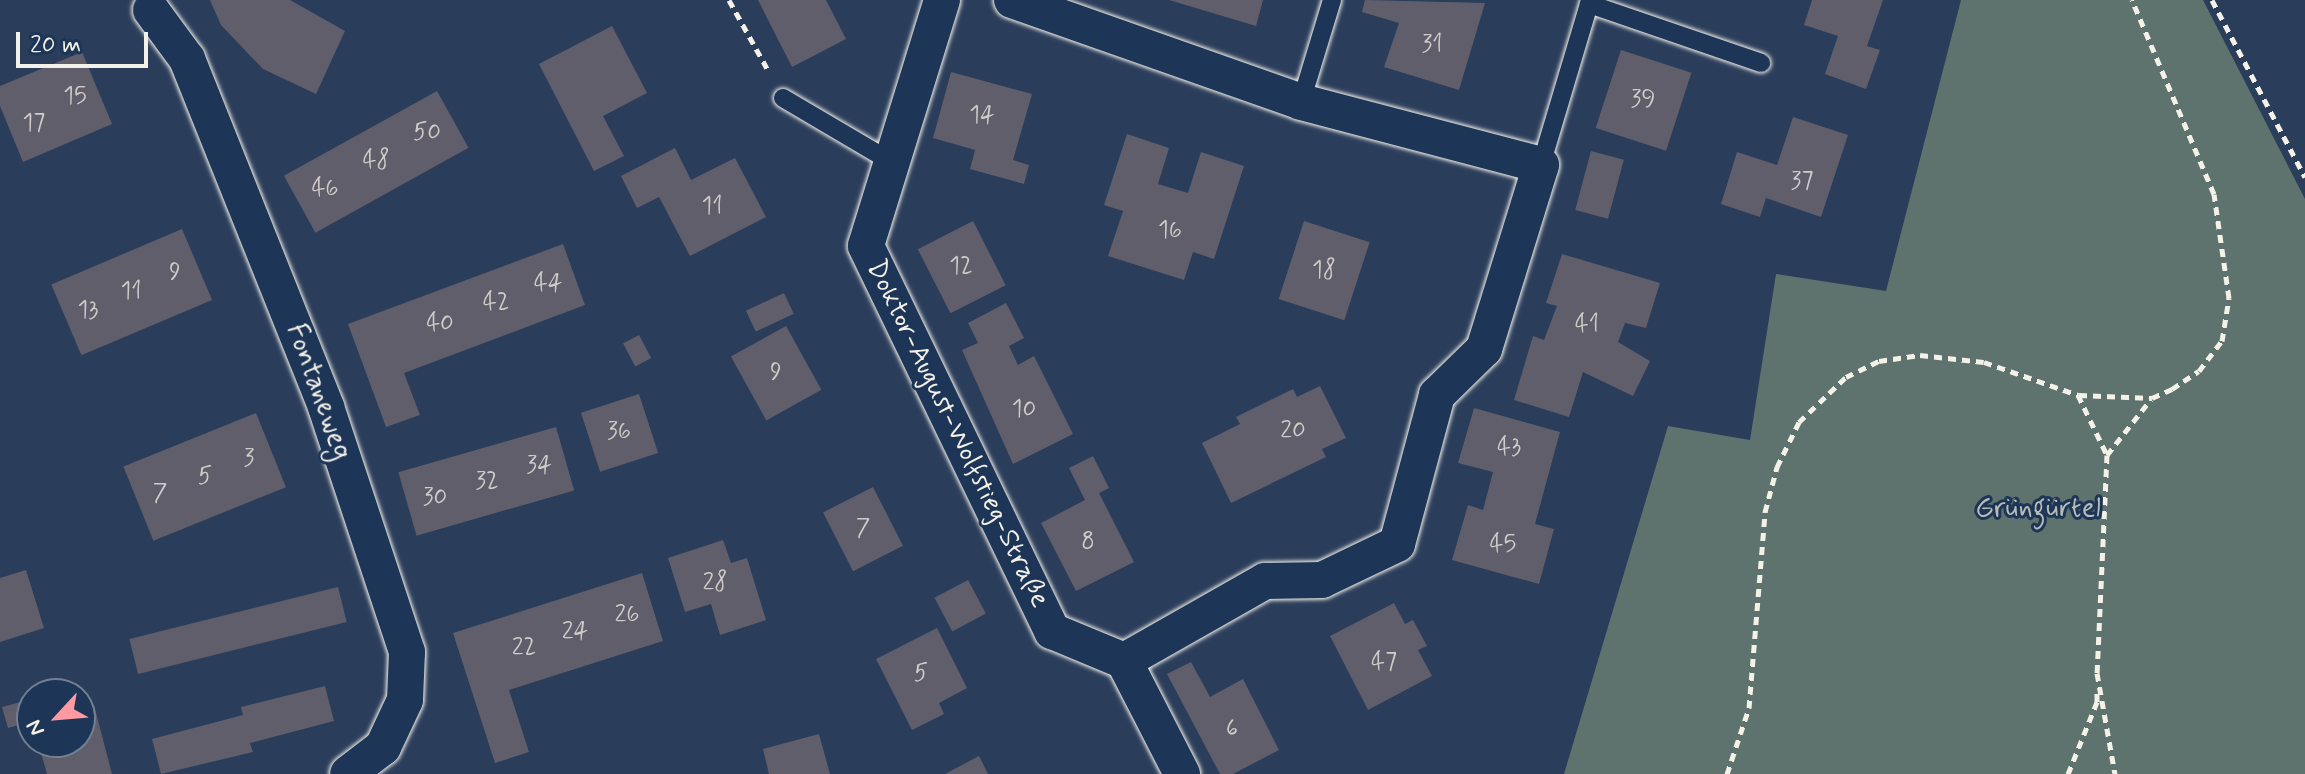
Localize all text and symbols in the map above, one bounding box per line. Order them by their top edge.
scale bar [20,16,152,66]
text: 20 m [30,30,81,61]
house number: 31 [1421,31,1443,59]
house number: 15 [63,83,87,111]
house number: 39 [1630,86,1656,114]
house number: 14 [969,102,995,130]
house number: 17 [23,110,45,138]
house number: 50 [413,119,441,147]
house number: 48 [362,147,390,175]
house number: 37 [1791,168,1813,196]
house number: 46 [311,175,339,203]
house number: 11 [701,193,723,221]
house number: 16 [1158,217,1182,245]
house number: 12 [949,253,973,281]
street label: Doktor-August-Wolfstieg-Straße [858,255,1056,613]
house number: 18 [1312,257,1336,285]
house number: 9 [169,259,181,287]
house number: 44 [534,270,562,298]
house number: 11 [120,278,142,306]
house number: 42 [483,289,509,317]
house number: 13 [78,297,98,325]
house number: 40 [426,310,454,338]
house number: 41 [1575,311,1599,339]
street label: Fontaneweg [278,319,358,465]
house number: 9 [770,359,782,387]
house number: 10 [1012,396,1036,424]
house number: 20 [1280,417,1306,445]
house number: 36 [607,418,631,446]
house number: 43 [1497,434,1521,462]
house number: 3 [244,445,254,473]
house number: 34 [526,452,552,480]
house number: 5 [198,463,212,491]
house number: 32 [475,468,499,496]
house number: 7 [153,480,167,508]
house number: 30 [423,484,447,512]
park label: Grüngürtel [1975,492,2101,526]
house number: 7 [856,515,870,543]
house number: 8 [1081,528,1095,556]
house number: 45 [1490,531,1516,559]
house number: 28 [703,569,727,597]
house number: 26 [614,601,640,629]
house number: 24 [562,618,588,646]
house number: 22 [512,634,536,662]
house number: 47 [1371,649,1397,677]
house number: 5 [914,660,928,688]
north arrow [16,678,96,758]
text: N [20,715,52,740]
house number: 6 [1226,715,1238,743]

